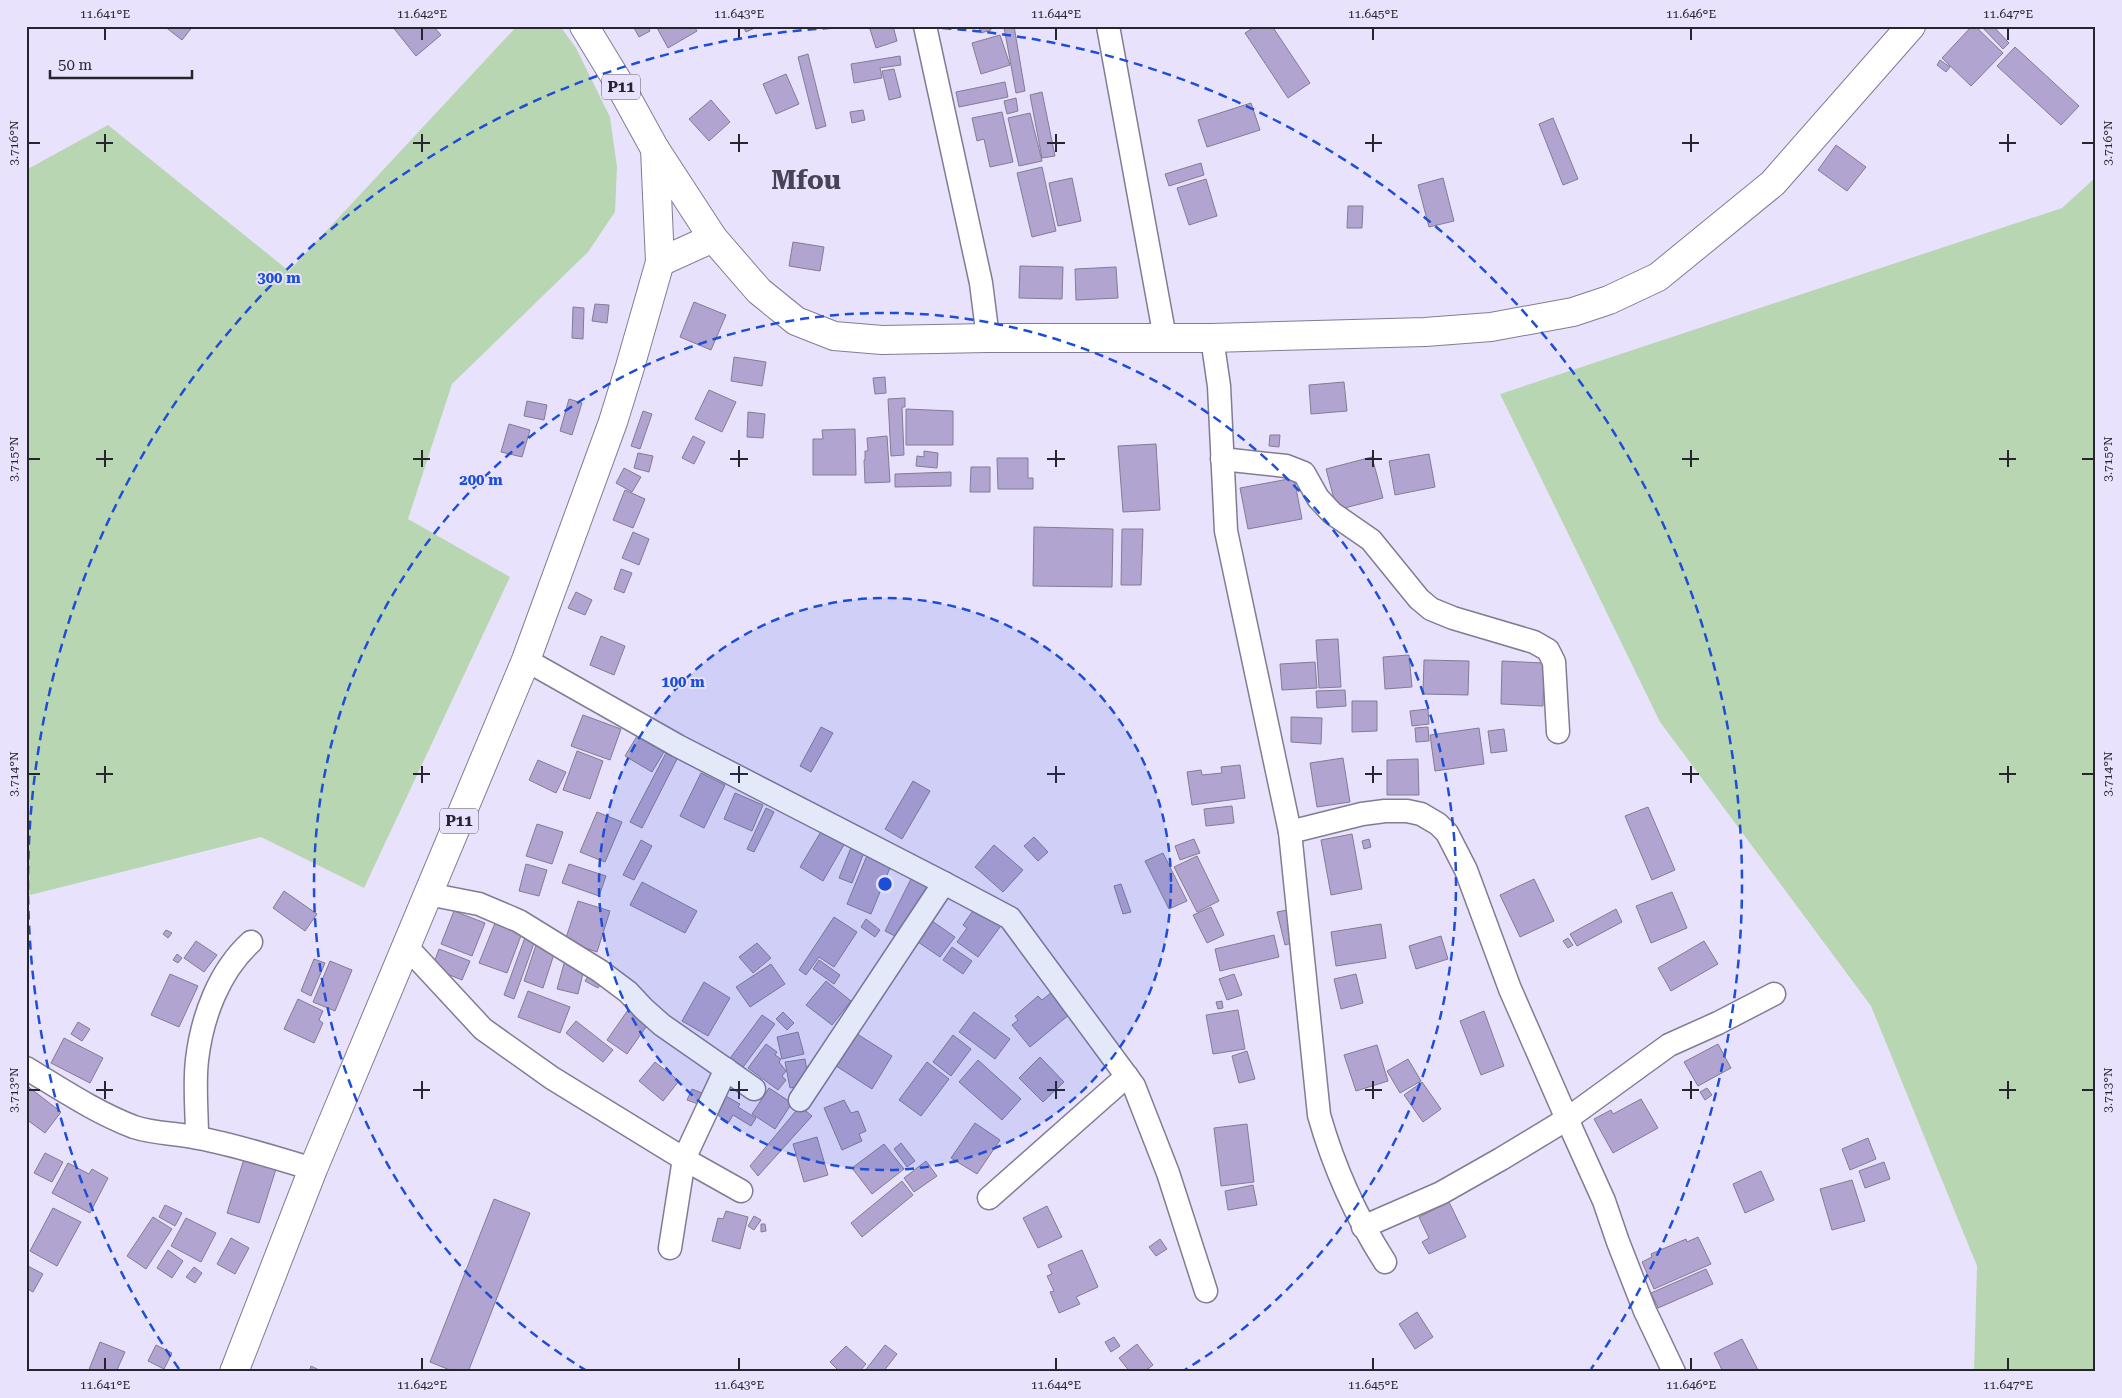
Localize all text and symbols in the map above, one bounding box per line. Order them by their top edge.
text: 11.641°E [80,7,130,21]
text: 11.642°E [397,7,447,21]
text: 11.643°E [714,7,764,21]
text: 11.644°E [1031,7,1081,21]
text: 11.645°E [1348,7,1398,21]
text: 11.646°E [1666,7,1716,21]
text: 11.647°E [1983,7,2033,21]
scale bar [50,48,192,80]
text: 50 m [58,56,93,74]
road number: P11 [602,74,640,100]
text: 3.716°N [7,120,21,166]
text: 3.716°N [2101,120,2115,166]
district label: Mfou [771,165,841,195]
text: 300 m [257,269,301,287]
text: 3.715°N [7,436,21,482]
text: 3.715°N [2101,436,2115,482]
text: 200 m [459,471,503,489]
text: 100 m [661,673,705,691]
text: 3.714°N [7,751,21,797]
text: 3.714°N [2101,751,2115,797]
road number: P11 [440,808,478,834]
centre of rings [876,875,894,893]
text: 3.713°N [7,1067,21,1113]
text: 3.713°N [2101,1067,2115,1113]
text: 11.641°E [80,1378,130,1392]
text: 11.642°E [397,1378,447,1392]
text: 11.643°E [714,1378,764,1392]
text: 11.644°E [1031,1378,1081,1392]
text: 11.645°E [1348,1378,1398,1392]
text: 11.646°E [1666,1378,1716,1392]
text: 11.647°E [1983,1378,2033,1392]

